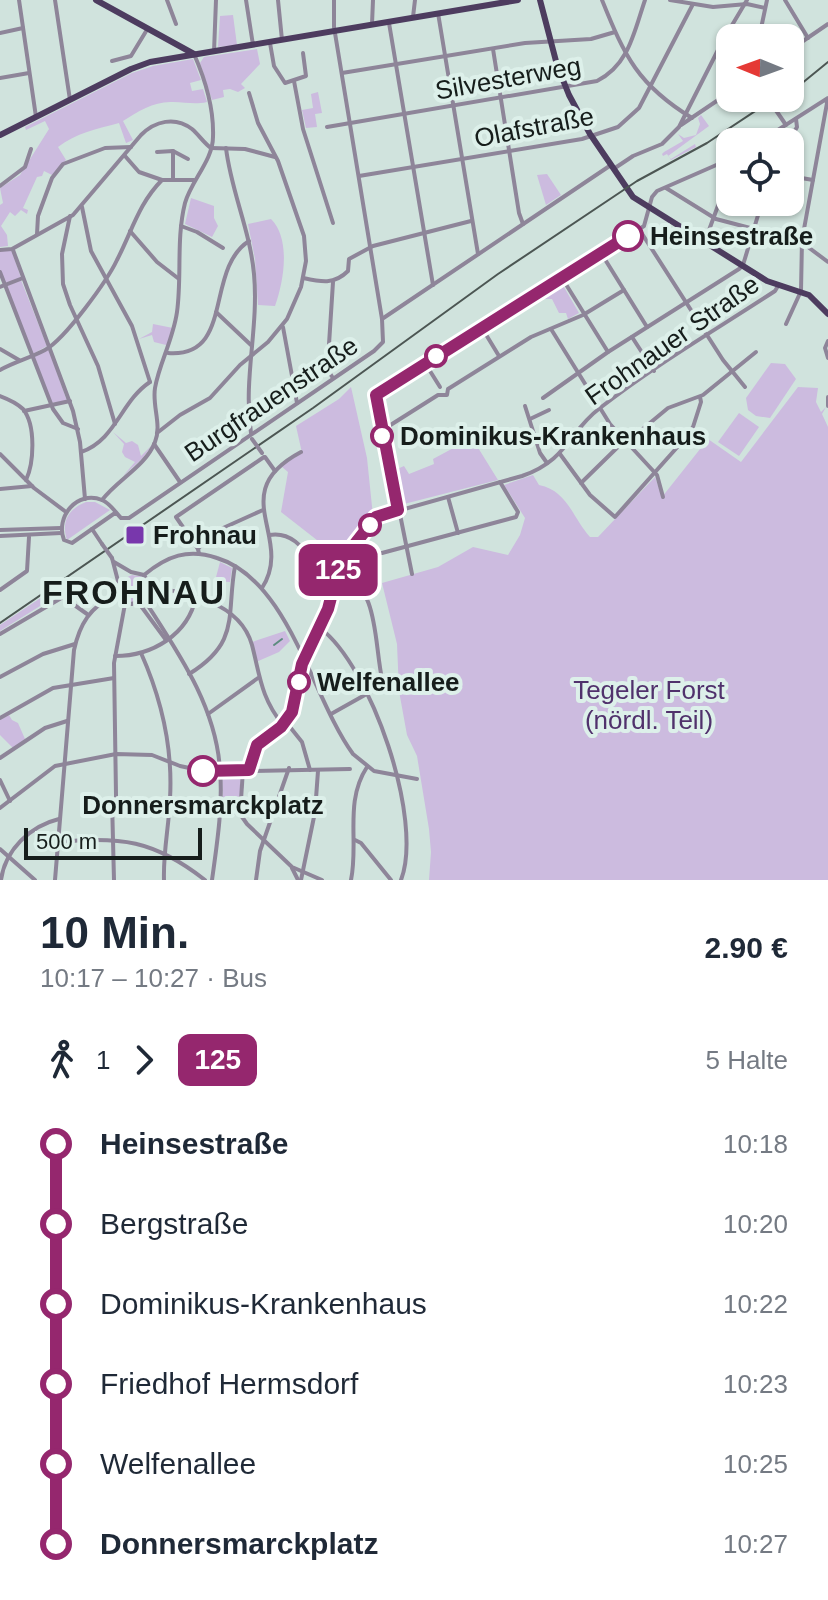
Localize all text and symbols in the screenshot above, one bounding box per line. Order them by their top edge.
north arrow [716,24,804,112]
map controls [716,24,804,216]
street label: Silvesterweg [433,50,583,106]
street label: Olafstraße [472,101,596,153]
button: locate [716,128,804,216]
marker: Heinsestraße [613,221,643,251]
place label: Heinsestraße [650,221,813,251]
street label: Frohnauer Straße [579,269,765,411]
street label: Burgfrauenstraße [179,330,363,468]
unlabelled marker [425,345,447,367]
place label: Dominikus-Krankenhaus [400,421,706,451]
marker: Dominikus-Krankenhaus [371,425,393,447]
unlabelled marker [359,514,381,536]
place label: Frohnau [153,520,257,550]
marker: Frohnau [124,524,146,546]
line badge: 125 [292,544,384,596]
text: 125 [315,554,361,585]
district label: FROHNAU [42,573,226,611]
place label: Welfenallee [317,667,460,697]
marker: Welfenallee [288,671,310,693]
park label: Tegeler Forst (nördl. Teil) [573,675,726,735]
marker: Donnersmarckplatz [188,756,218,786]
place label: Donnersmarckplatz [82,790,324,820]
scale bar [24,824,202,860]
text: 500 m [36,829,97,854]
text: 10 Min. [40,908,189,957]
text: 2.90 € [705,931,788,964]
text: 10:17 – 10:27 · Bus [40,963,267,993]
icon: walk [40,1038,84,1082]
icon: forward [122,1038,166,1082]
text: 125 [194,1044,241,1075]
text: 1 [96,1045,110,1075]
text: 5 Halte [706,1045,788,1075]
text: Heinsestraße [100,1127,288,1160]
text: 10:18 [723,1129,788,1159]
text: Bergstraße [100,1207,248,1240]
text: 10:20 [723,1209,788,1239]
text: Dominikus-Krankenhaus [100,1287,427,1320]
text: 10:22 [723,1289,788,1319]
text: Friedhof Hermsdorf [100,1367,358,1400]
text: 10:23 [723,1369,788,1399]
text: Welfenallee [100,1447,256,1480]
text: 10:25 [723,1449,788,1479]
text: Donnersmarckplatz [100,1527,378,1560]
text: 10:27 [723,1529,788,1559]

